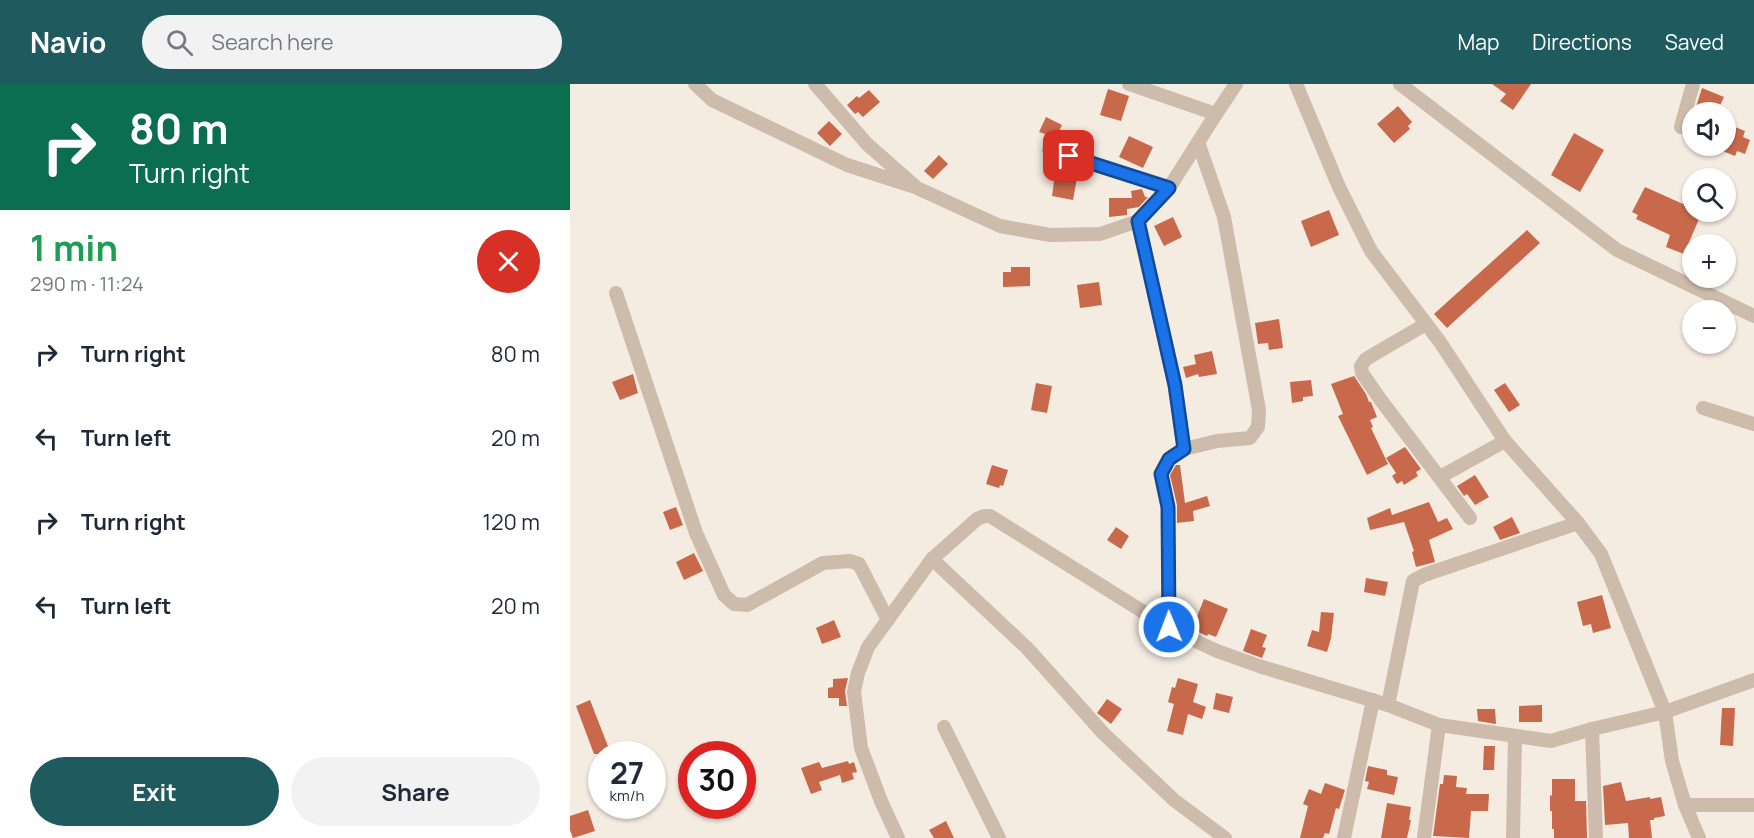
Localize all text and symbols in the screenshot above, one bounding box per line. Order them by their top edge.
search box [142,15,562,69]
text: Navio [30,23,106,61]
icon: search [163,26,196,59]
text: Search here [211,27,334,57]
text: Map [1458,28,1499,56]
text: Directions [1532,28,1632,56]
text: Saved [1665,28,1724,56]
text: 80 m [129,99,229,157]
map controls [1682,102,1736,354]
button: sound [1682,102,1736,156]
icon: right [30,108,108,186]
pin [1043,130,1094,181]
icon: arrive [1052,139,1085,172]
text: Turn right [129,154,250,191]
button: search [1682,168,1736,222]
text: 1 min [30,223,118,272]
button: close [477,230,540,293]
button: + [1682,234,1736,288]
text: 290 m · 11:24 [30,270,144,297]
button: − [1682,300,1736,354]
icon: right [30,338,63,371]
text: Turn right [81,339,186,369]
text: 80 m [491,339,540,369]
icon: left [30,422,63,455]
text: Turn left [81,423,171,453]
text: 20 m [491,423,540,453]
icon: right [30,506,63,539]
text: Turn right [81,507,186,537]
text: 120 m [482,507,540,537]
icon: left [30,590,63,623]
text: Turn left [81,591,171,621]
text: 20 m [491,591,540,621]
position arrow [1137,595,1201,659]
speed limit sign: 30 [678,741,756,819]
text: 27 [610,752,644,793]
button: Exit [30,757,279,826]
button: Share [291,757,540,826]
text: km/h [610,785,644,806]

